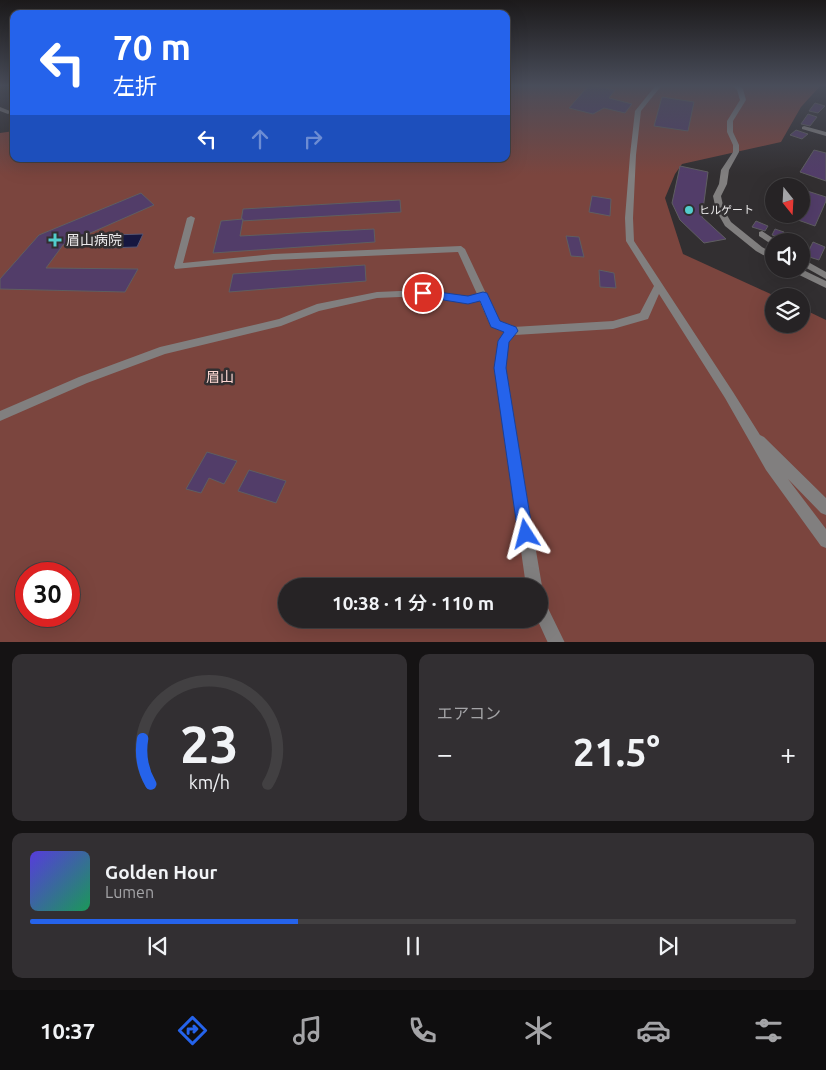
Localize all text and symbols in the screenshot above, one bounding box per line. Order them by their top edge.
text: 70 m [113,27,191,67]
icon: left [30,30,95,95]
text: 左折 [113,73,157,98]
icon: left [193,125,221,153]
icon: ahead [246,125,274,153]
icon: right [299,125,327,153]
north arrow [765,178,810,222]
map controls [765,178,810,333]
marker: ヒルゲート [683,204,695,216]
place label: ヒルゲート [699,204,754,216]
place label: 眉山病院 [66,232,122,248]
marker: 眉山病院 [48,233,62,247]
button: sound [765,233,810,278]
pin [402,272,444,314]
icon: arrive [409,279,437,307]
button: layers [765,288,810,333]
park label: 眉山 [206,369,234,385]
position arrow [499,507,551,559]
speed limit sign: 30 [15,562,80,627]
text: 10:38 · 1 分 · 110 m [332,592,494,614]
text: エアコン [437,704,501,722]
text: 23 [180,715,239,773]
text: 21.5° [573,731,660,773]
text: − [437,738,453,769]
text: + [780,738,796,769]
text: km/h [189,772,230,792]
text: Golden Hour [105,861,217,883]
text: Lumen [105,883,154,901]
icon: previous [144,932,172,960]
icon: pause [399,932,427,960]
icon: next [654,932,682,960]
icon: directions [175,1013,210,1048]
icon: music [290,1013,325,1048]
icon: phone [405,1013,440,1048]
icon: climate [521,1013,556,1048]
icon: car [636,1013,671,1048]
icon: filters [751,1013,786,1048]
text: 10:37 [40,1018,95,1043]

